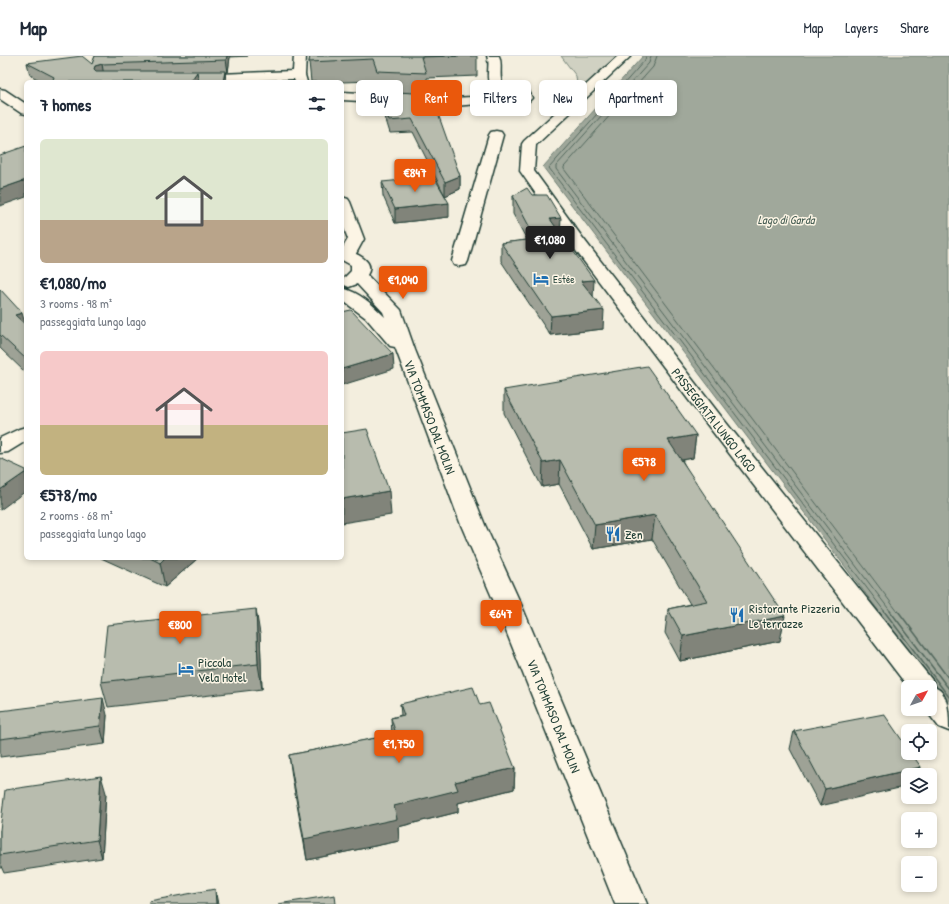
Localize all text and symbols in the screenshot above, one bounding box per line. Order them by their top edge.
text: Map [20,15,47,41]
text: Map [803,18,823,37]
text: Layers [845,18,878,37]
text: Share [900,18,929,37]
chip: Buy [356,80,403,116]
chip: Rent [411,80,462,116]
chip: Filters [470,80,531,116]
chip: New [539,80,587,116]
chip: Apartment [595,80,677,116]
text: 7 homes [40,93,91,116]
icon: filters [306,93,328,115]
pin: €847 [391,159,439,193]
text: €847 [403,163,427,181]
icon: home [148,165,220,237]
water label: Lago di Garda [758,211,816,228]
pin: €1,080 [517,226,583,260]
text: €1,080 [535,230,565,248]
pin: €1,040 [370,266,436,300]
text: €1,040 [388,270,418,288]
hotel icon: Estée [532,270,550,288]
text: €1,080/mo [40,271,106,294]
place label: Estée [553,272,575,286]
text: 3 rooms · 98 m² [40,294,112,312]
text: passeggiata lungo lago [40,312,146,330]
street label: VIA TOMMASO DAL MOLIN [400,357,460,477]
street label: PASSEGGIATA LUNGO LAGO [668,364,760,476]
icon: home [148,377,220,449]
pin: €578 [620,448,668,482]
text: €578 [632,452,656,470]
text: €578/mo [40,483,97,506]
text: 2 rooms · 68 m² [40,506,113,524]
text: passeggiata lungo lago [40,524,146,542]
restaurant icon: Zen [604,525,622,543]
place label: Zen [625,525,643,543]
place label: Ristorante Pizzeria Le terrazze [749,599,840,632]
pin: €647 [477,600,525,634]
text: €647 [490,604,512,622]
restaurant icon: Ristorante Pizzeria Le terrazze [728,606,746,624]
pin: €800 [156,611,204,645]
text: €800 [168,615,192,633]
place label: Piccola Vela Hotel [198,653,247,686]
street label: VIA TOMMASO DAL MOLIN [523,656,585,776]
hotel icon: Piccola Vela Hotel [177,660,195,678]
north arrow [901,680,937,716]
map controls [901,680,937,892]
button: locate [901,724,937,760]
pin: €1,750 [366,730,432,764]
text: €1,750 [383,734,415,752]
button: layers [901,768,937,804]
button: + [901,812,937,848]
button: − [901,856,937,892]

